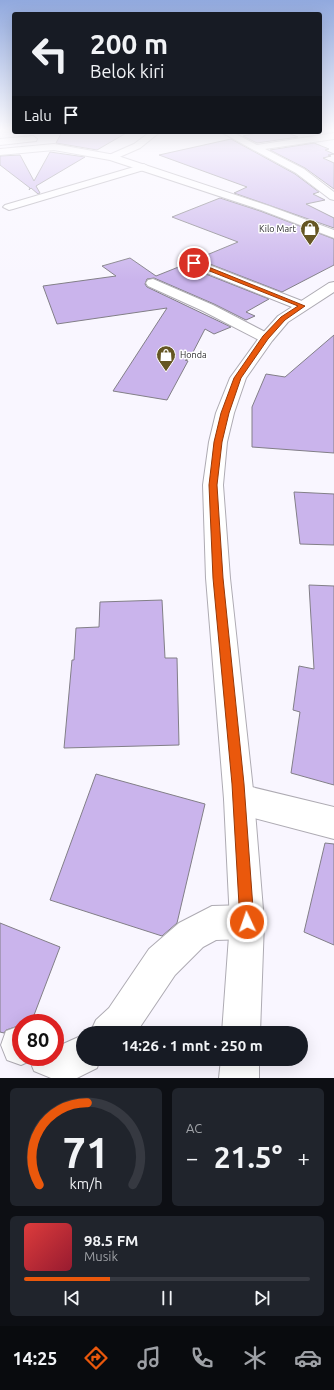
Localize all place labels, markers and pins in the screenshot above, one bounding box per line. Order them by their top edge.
shop icon: Kilo Mart [299,218,321,246]
place label: Kilo Mart [259,224,296,234]
pin [177,246,211,280]
shop icon: Honda [155,344,177,372]
place label: Honda [180,350,207,360]

